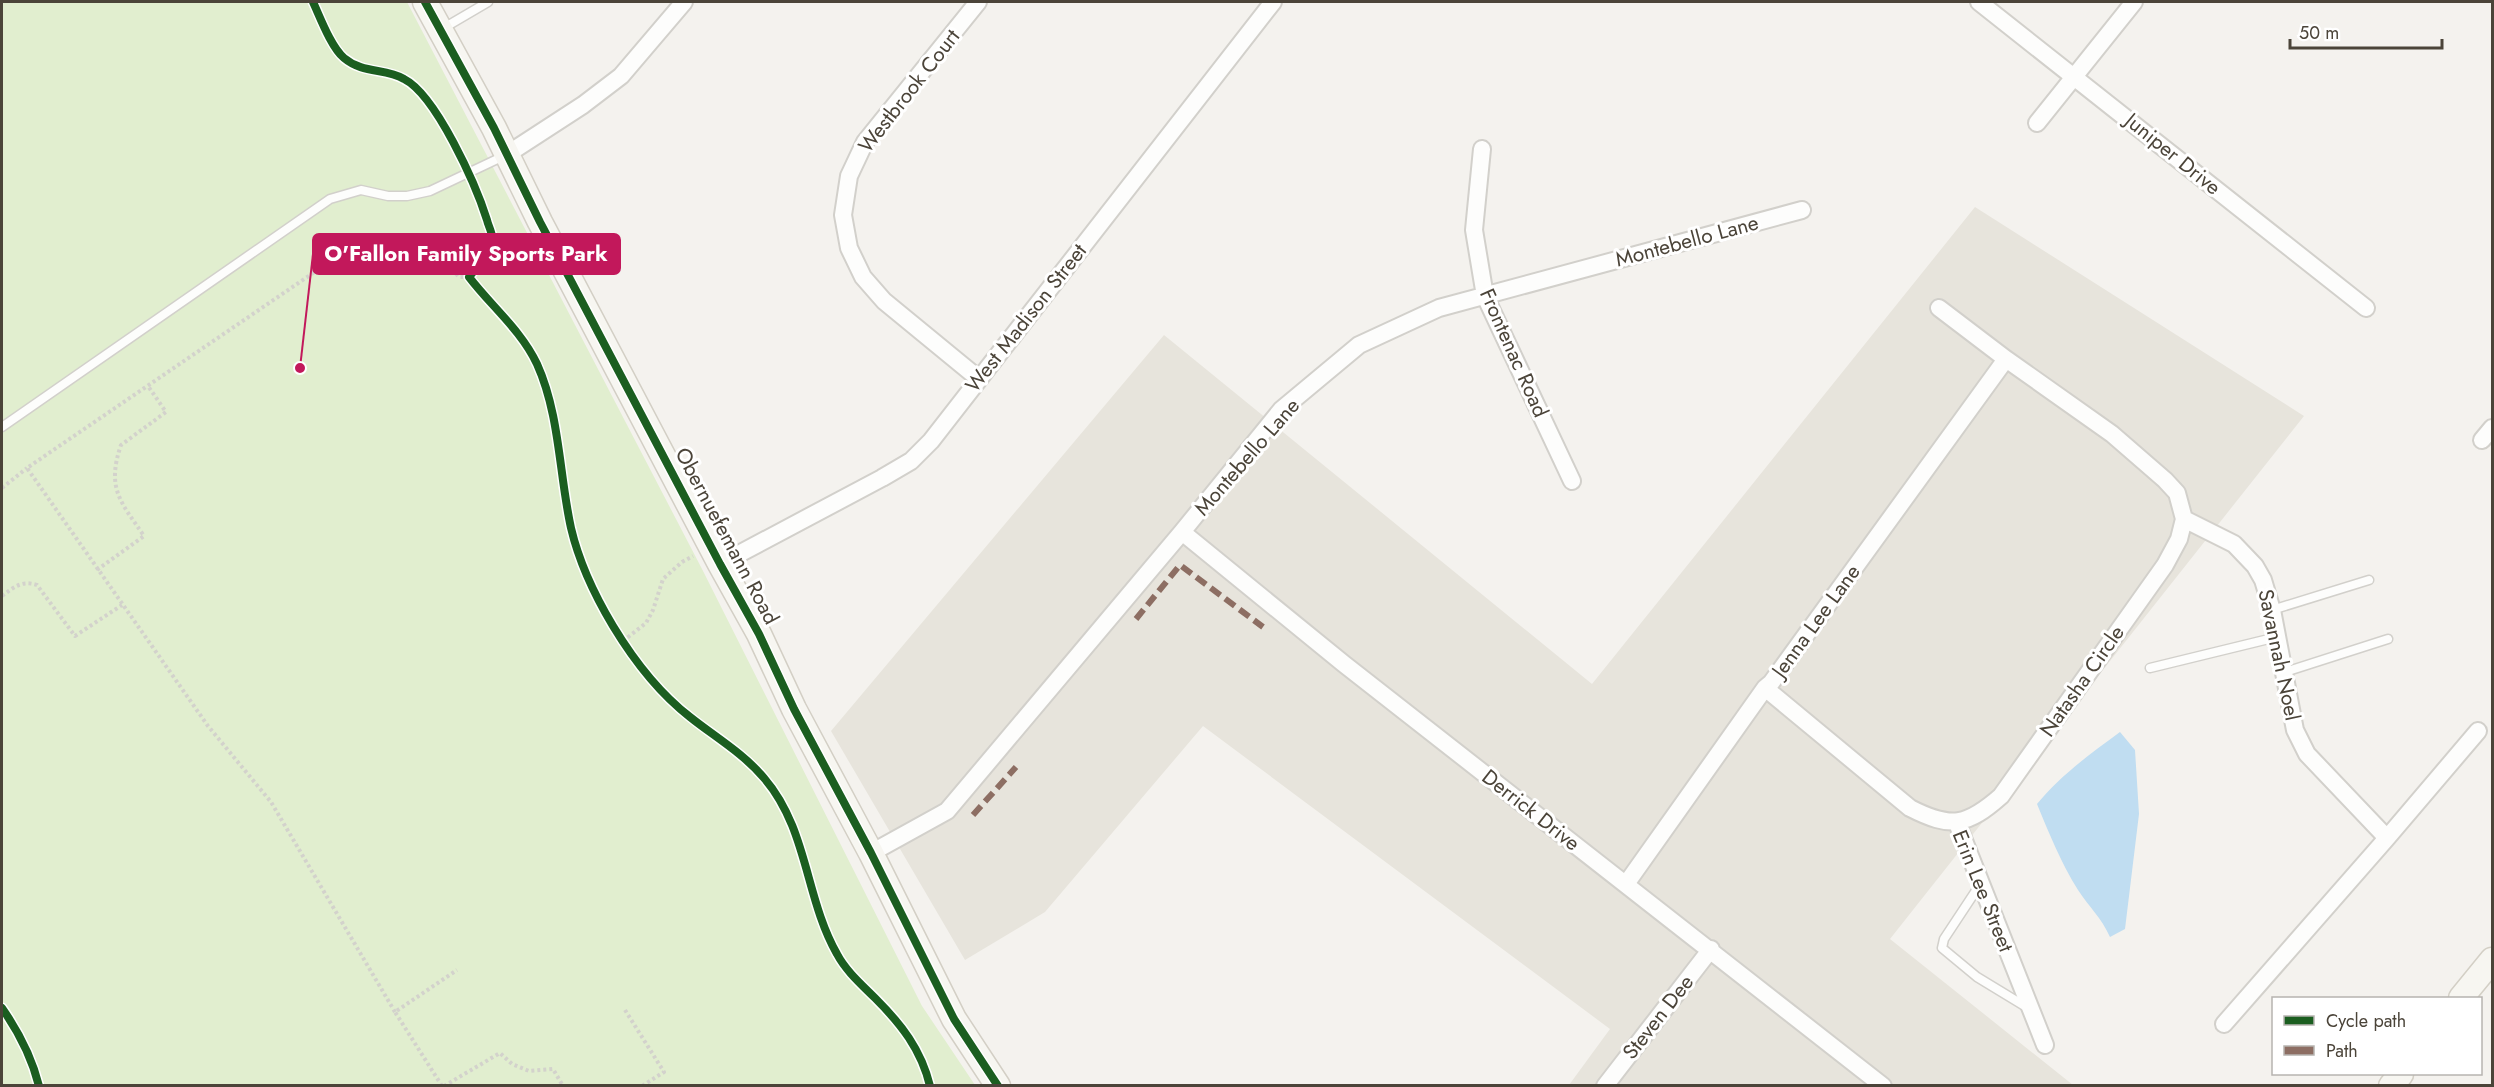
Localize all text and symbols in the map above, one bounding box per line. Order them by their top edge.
scale bar [2290,12,2442,50]
text: 50 m [2299,20,2339,46]
street label: Westbrook Court [851,23,967,159]
street label: Juniper Drive [2116,104,2227,202]
street label: Montebello Lane [1612,207,1762,275]
callout: O'Fallon Family Sports Park [313,234,620,274]
text: O'Fallon Family Sports Park [324,237,608,269]
street label: West Madison Street [958,237,1094,399]
street label: Frontenac Road [1472,284,1556,422]
street label: Montebello Lane [1187,392,1307,522]
street label: Obernuefemann Road [668,442,786,630]
street label: Jenna Lee Lane [1763,558,1867,686]
street label: Savannah Noel [2250,586,2308,724]
street label: Natasha Circle [2032,619,2132,743]
street label: Derrick Drive [1476,762,1587,858]
street label: Erin Lee Street [1945,826,2021,956]
street label: Steven Dee [1615,968,1701,1066]
legend [2272,997,2482,1075]
text: Cycle path [2326,1008,2406,1034]
text: Path [2326,1038,2358,1064]

